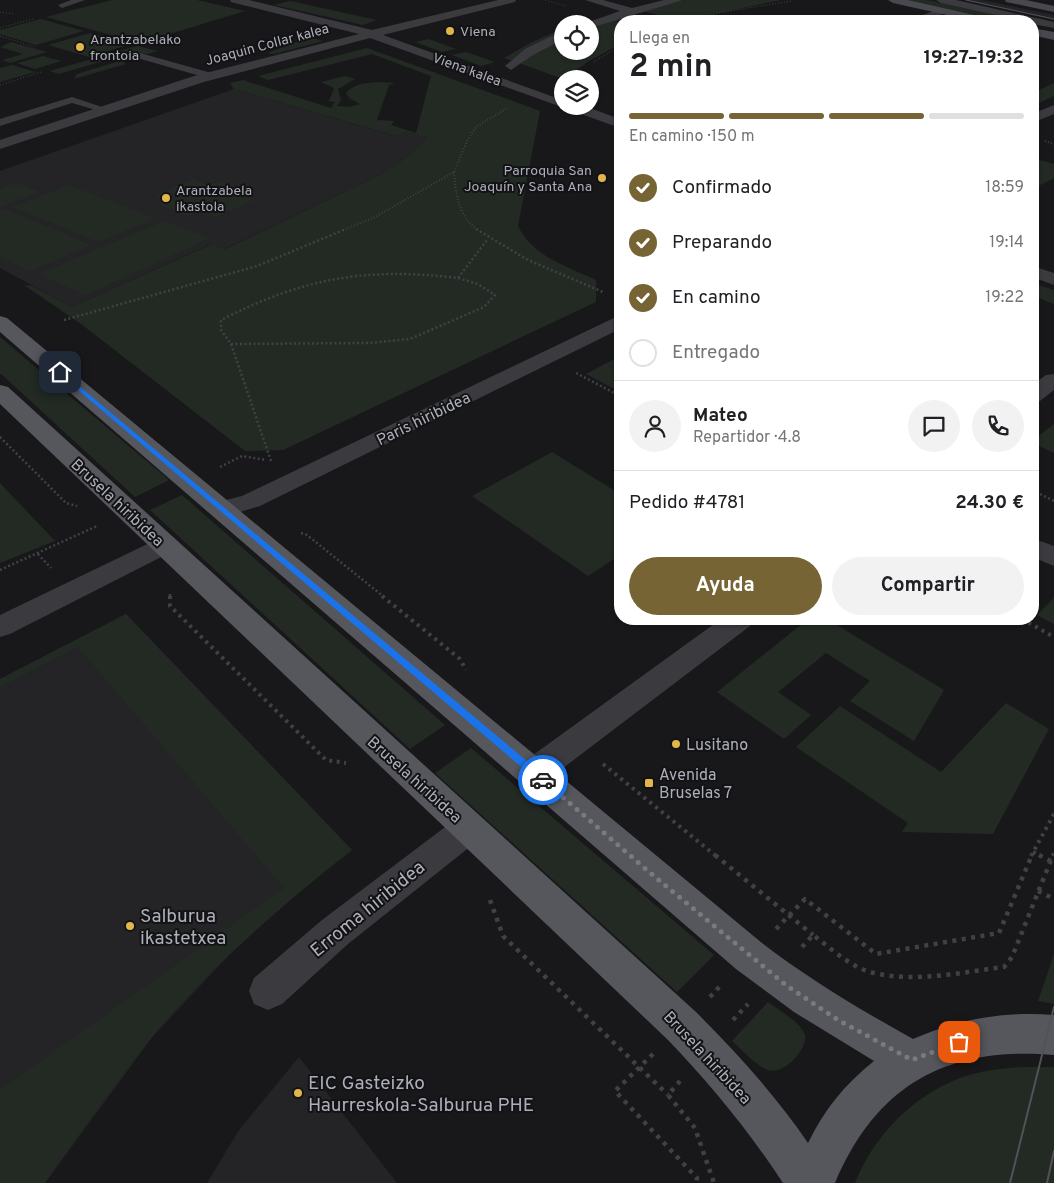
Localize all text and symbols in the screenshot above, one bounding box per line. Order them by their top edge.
map controls [554,15,599,115]
button: locate [554,15,599,60]
street label: Joaquin Collar kalea [204,21,331,70]
place label: Viena [460,24,496,41]
marker: Viena [444,25,456,37]
text: Llega en [629,29,690,49]
place label: Arantzabelako frontoia [90,32,181,65]
marker: Arantzabelako frontoia [74,41,86,53]
text: 19:27–19:32 [923,46,1024,70]
text: 2 min [629,48,713,88]
street label: Viena kalea [430,50,503,91]
button: layers [554,70,599,115]
text: En camino · 150 m [629,127,755,147]
place label: Parroquia San Joaquín y Santa Ana [464,163,592,196]
marker: Parroquia San Joaquín y Santa Ana [596,172,608,184]
icon: check [629,174,657,202]
text: Confirmado [672,176,772,200]
text: 18:59 [985,178,1024,198]
place label: Arantzabela ikastola [176,183,252,216]
marker: Arantzabela ikastola [160,192,172,204]
icon: check [629,229,657,257]
text: Preparando [672,231,772,255]
text: 19:14 [989,233,1024,253]
icon: check [629,284,657,312]
text: En camino [672,286,761,310]
text: 19:22 [985,288,1024,308]
text: Entregado [672,341,760,365]
pin [39,351,81,393]
icon: home [46,358,74,386]
street label: Paris hiribidea [374,388,474,451]
button: person [629,400,681,452]
button: chat [908,400,960,452]
button: phone [972,400,1024,452]
text: Mateo [693,404,748,428]
text: Repartidor · 4.8 [693,428,801,448]
street label: Brusela hiribidea [66,455,167,552]
text: Pedido #4781 [629,491,745,515]
text: 24.30 € [955,491,1024,515]
button: Ayuda [629,557,822,615]
button: Compartir [832,557,1024,615]
street label: Brusela hiribidea [362,733,465,828]
place label: Lusitano [686,736,748,756]
marker: Lusitano [670,738,682,750]
courier [518,755,568,805]
icon: car [529,766,557,794]
place label: Avenida Bruselas 7 [659,766,732,804]
marker: Avenida Bruselas 7 [643,777,655,789]
street label: Erroma hiribidea [306,856,430,963]
place label: Salburua ikastetxea [140,905,226,951]
marker: Salburua ikastetxea [124,920,136,932]
street label: Brusela hiribidea [658,1008,755,1109]
pin [938,1021,980,1063]
icon: bag [945,1028,973,1056]
place label: EIC Gasteizko Haurreskola-Salburua PHE [308,1072,534,1118]
marker: EIC Gasteizko Haurreskola-Salburua PHE [292,1087,304,1099]

